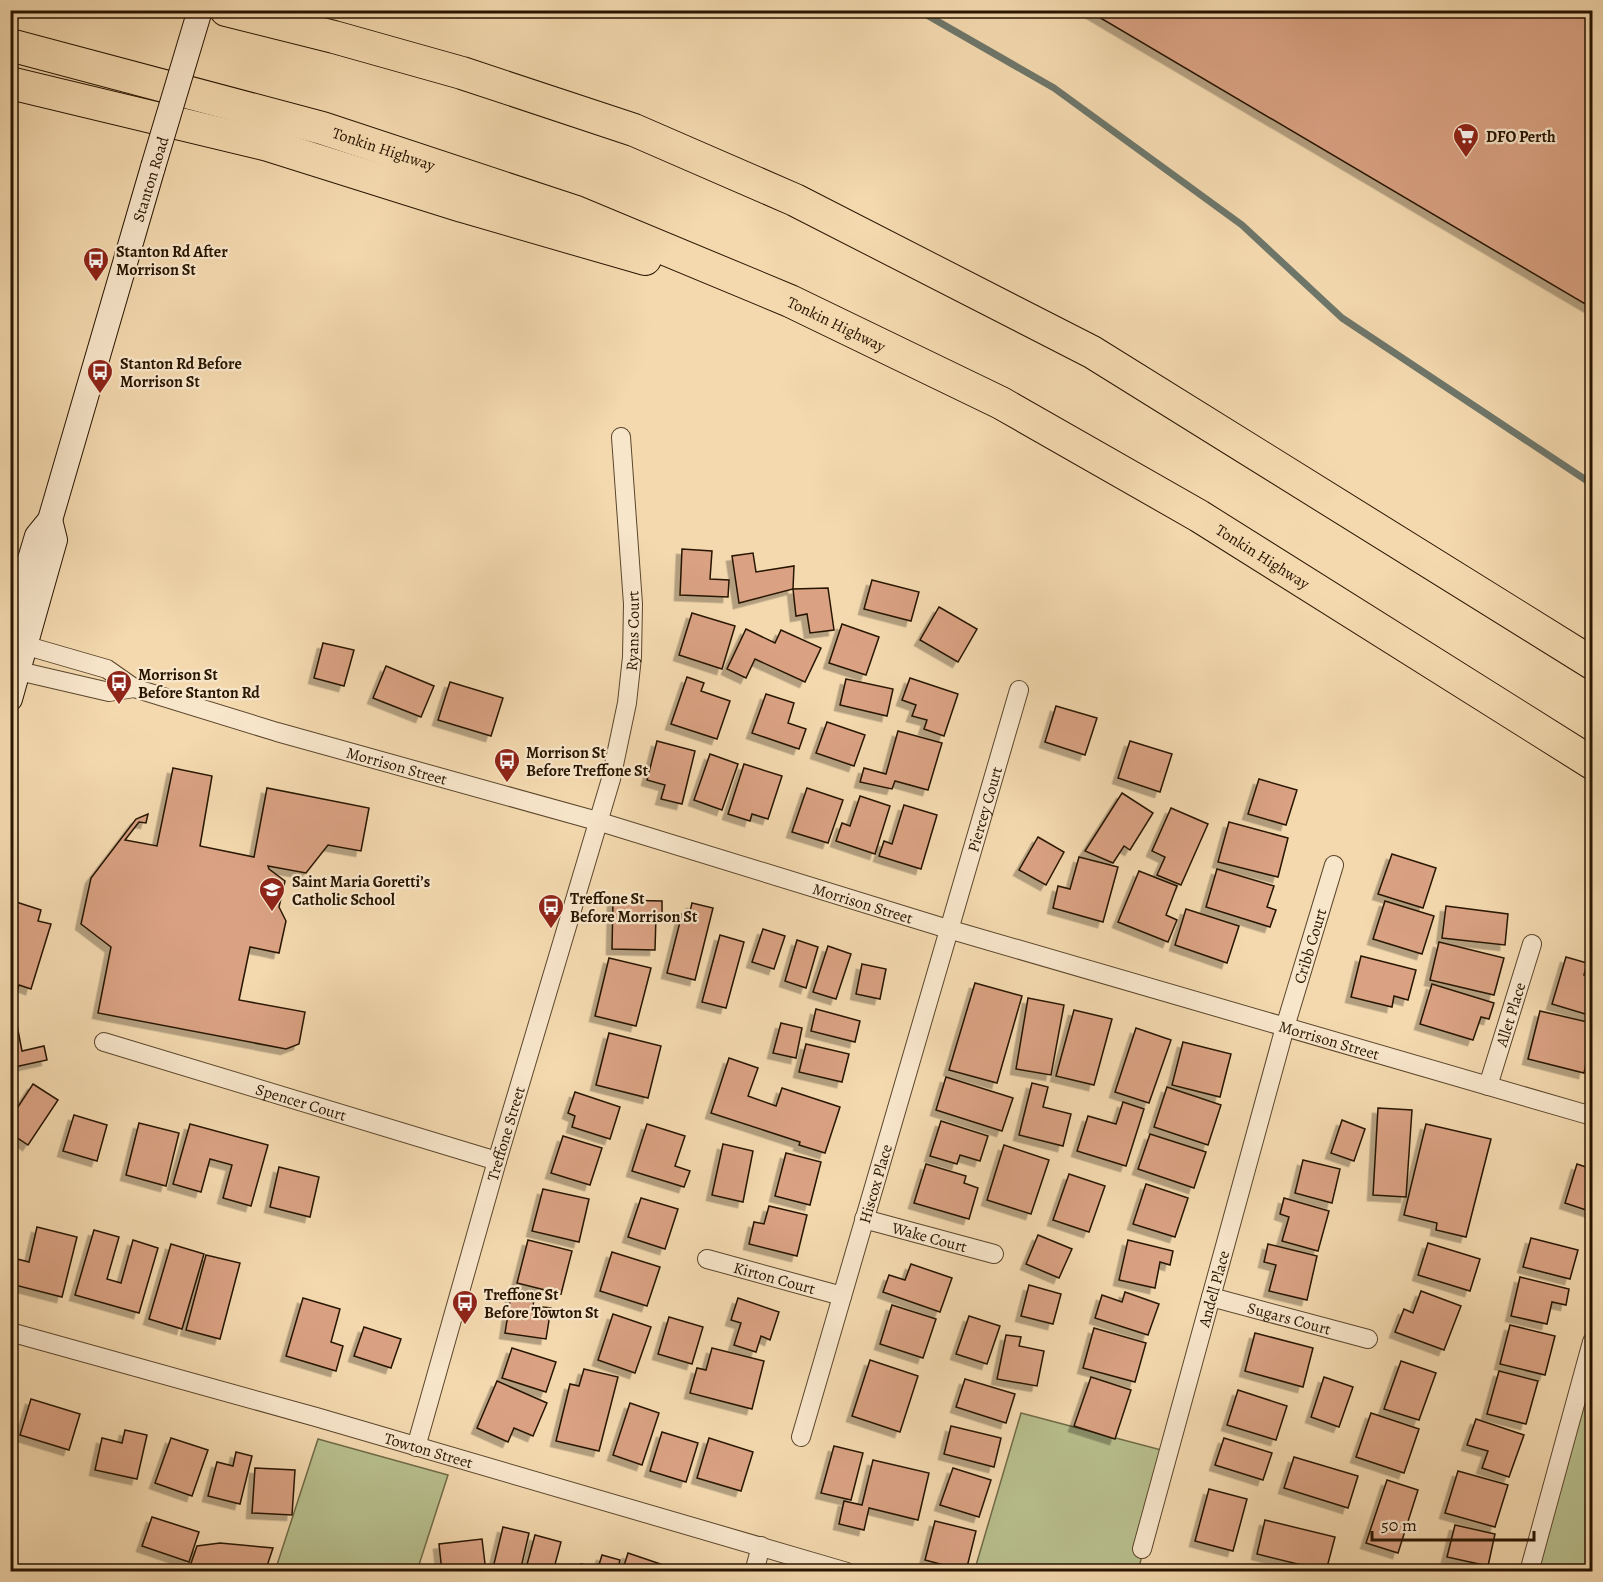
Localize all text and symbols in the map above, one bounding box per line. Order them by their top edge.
supermarket icon: DFO Perth [1451,121,1481,159]
street label: Tonkin Highway [329,122,439,177]
place label: DFO Perth [1486,126,1556,148]
street label: Stanton Road [128,133,175,225]
place label: Stanton Rd After Morrison St [116,241,228,281]
bus stop icon: Stanton Rd After Morrison St [81,245,111,283]
street label: Tonkin Highway [783,291,890,358]
place label: Stanton Rd Before Morrison St [120,353,242,393]
bus stop icon: Stanton Rd Before Morrison St [85,357,115,395]
street label: Tonkin Highway [1211,519,1314,595]
street label: Ryans Court [621,590,645,672]
place label: Morrison St Before Stanton Rd [138,664,260,704]
bus stop icon: Morrison St Before Stanton Rd [104,668,134,706]
street label: Morrison Street [344,742,450,791]
place label: Morrison St Before Treffone St [526,742,649,782]
bus stop icon: Morrison St Before Treffone St [492,746,522,784]
street label: Piercey Court [962,764,1008,855]
place label: Saint Maria Goretti’s Catholic School [292,871,430,911]
school or university icon: Saint Maria Goretti’s Catholic School [257,875,287,913]
street label: Morrison Street [810,878,915,930]
place label: Treffone St Before Morrison St [570,888,698,928]
bus stop icon: Treffone St Before Morrison St [536,892,566,930]
street label: Cribb Court [1289,906,1332,986]
street label: Allet Place [1491,980,1531,1051]
street label: Morrison Street [1276,1016,1382,1066]
street label: Spencer Court [253,1079,349,1127]
street label: Treffone Street [482,1084,531,1184]
street label: Hiscox Place [854,1142,898,1226]
street label: Wake Court [888,1217,969,1258]
street label: Andell Place [1193,1248,1235,1331]
street label: Kirton Court [731,1257,818,1300]
place label: Treffone St Before Towton St [484,1284,600,1324]
bus stop icon: Treffone St Before Towton St [450,1288,480,1326]
street label: Sugars Court [1245,1297,1333,1341]
street label: Towton Street [382,1428,475,1474]
scale bar [1372,1504,1534,1542]
text: 50 m [1381,1513,1417,1537]

